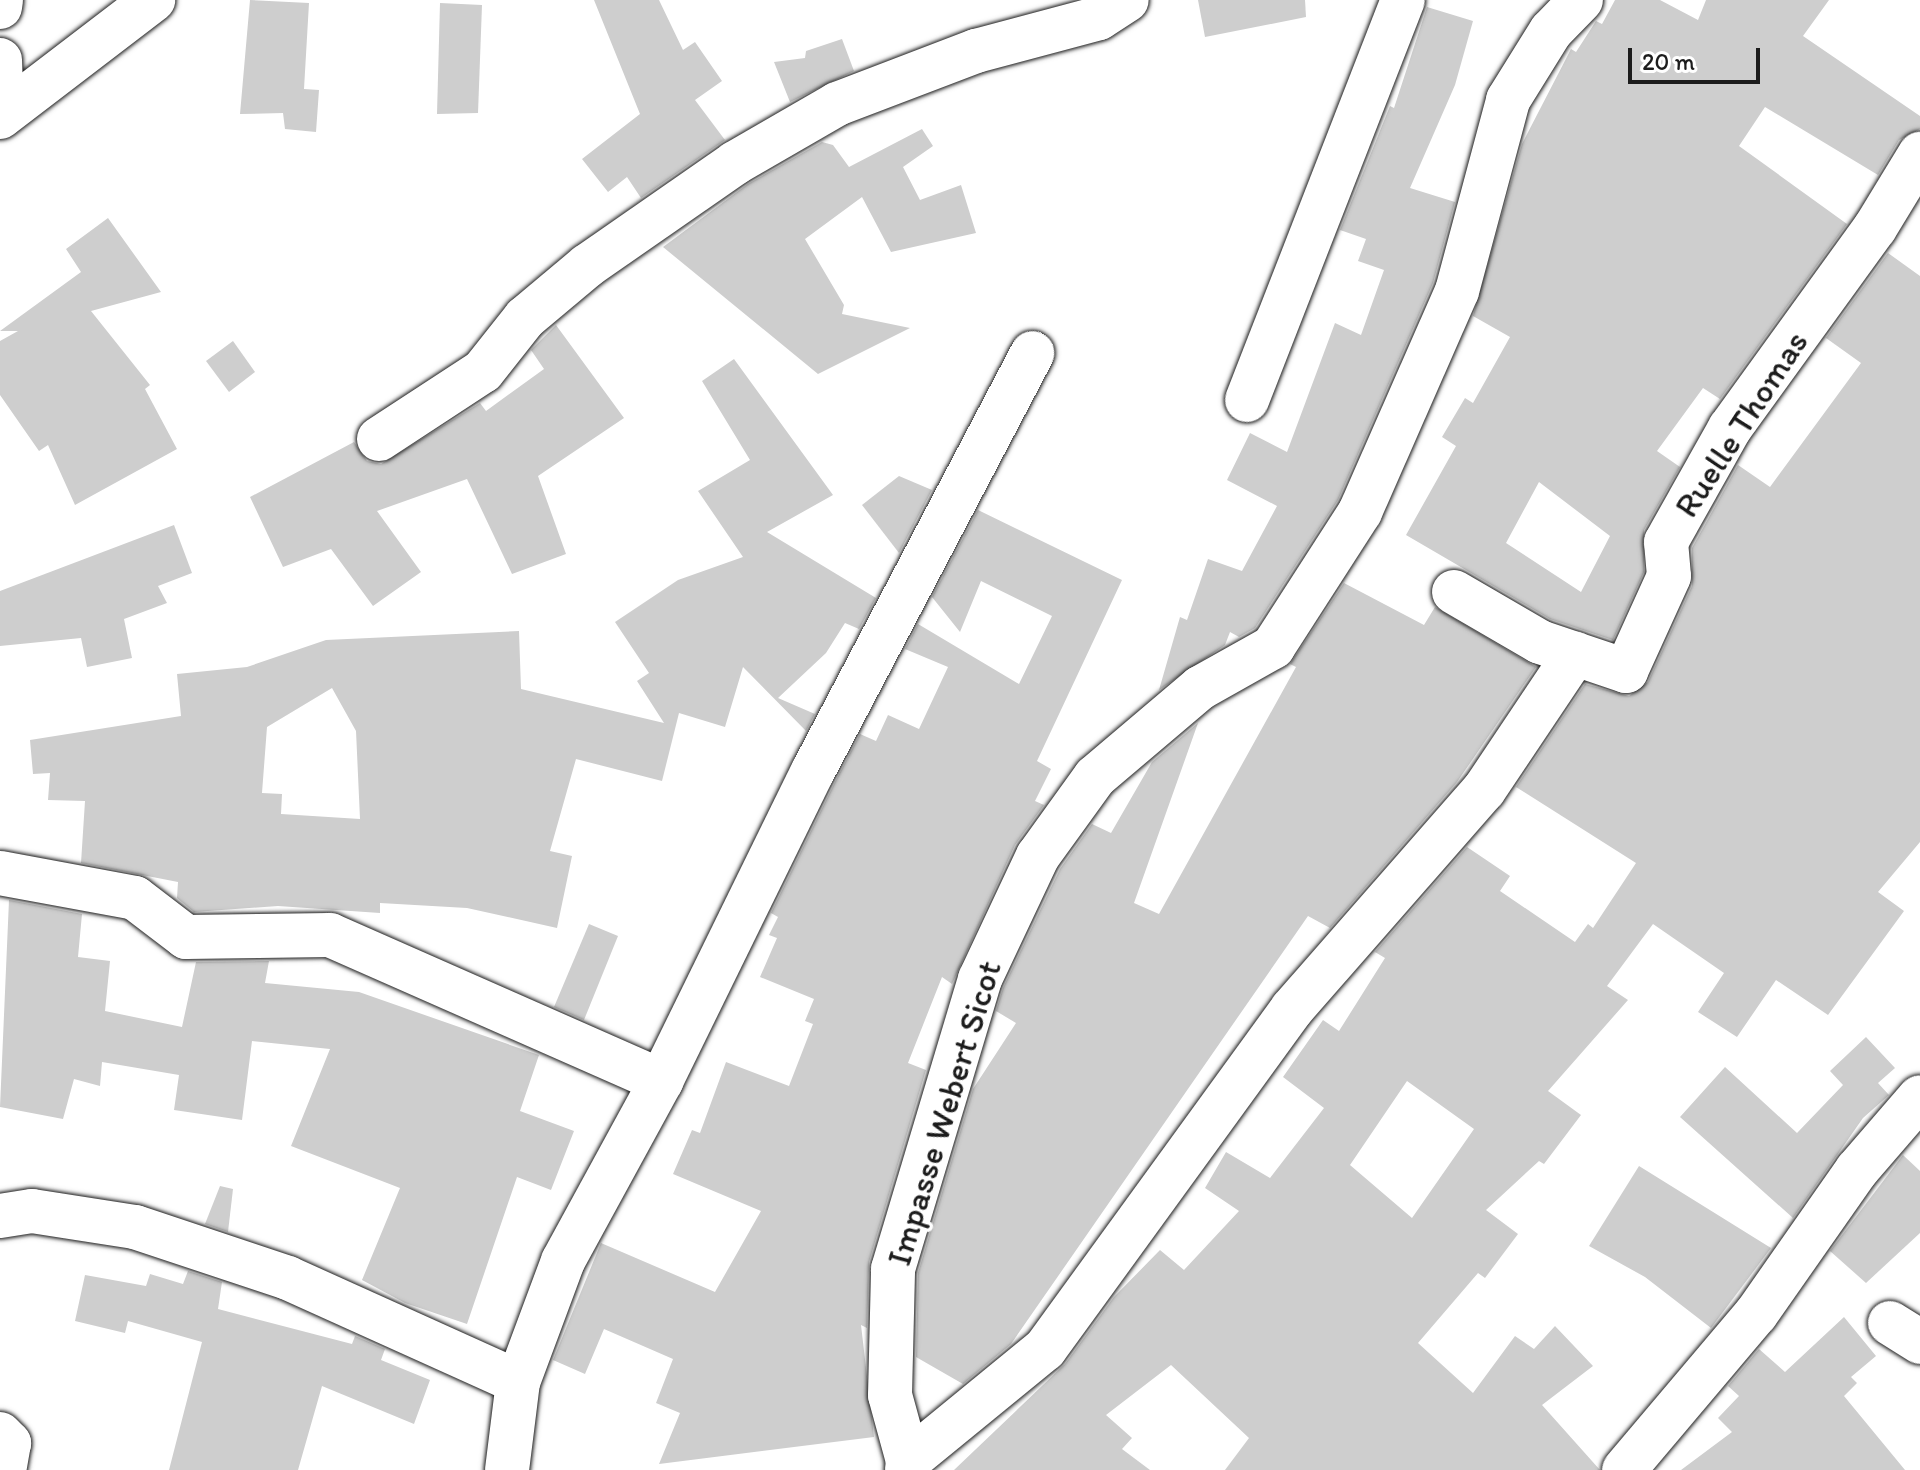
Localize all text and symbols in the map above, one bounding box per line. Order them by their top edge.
scale bar [1632,32,1764,82]
text: 20 m [1642,47,1695,76]
street label: Ruelle Thomas [1666,324,1816,524]
street label: Impasse Webert Sicot [878,956,1010,1270]

